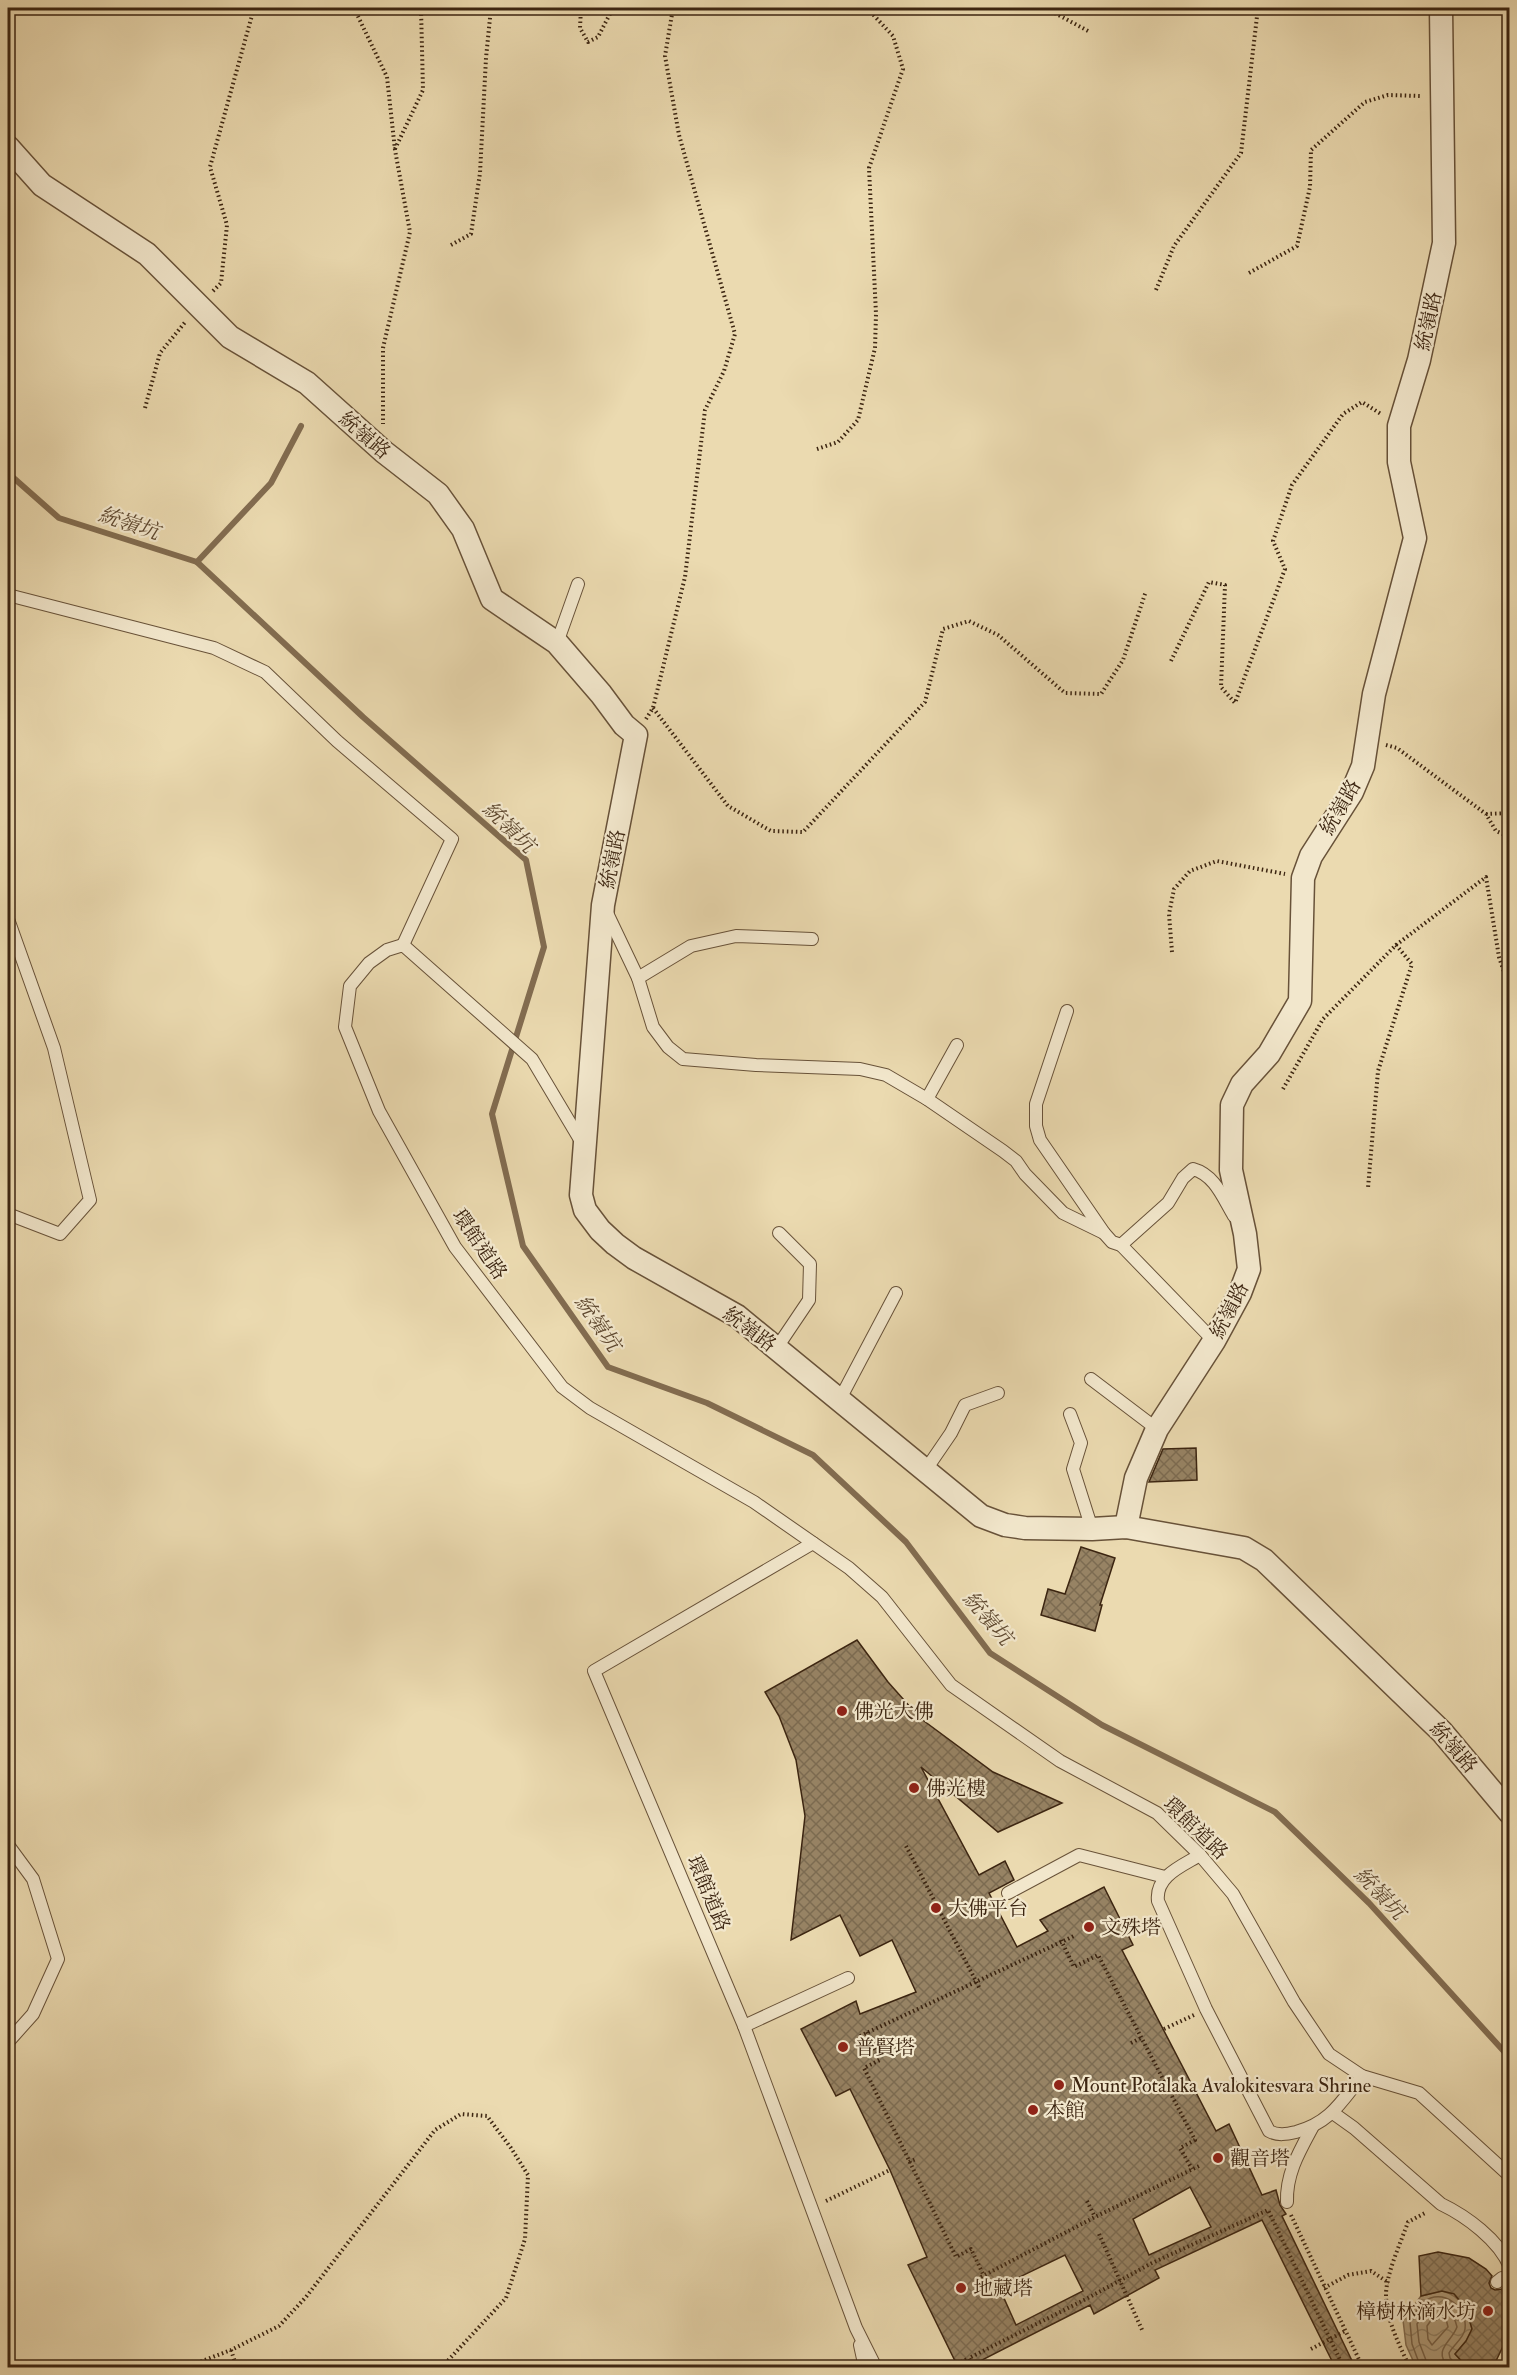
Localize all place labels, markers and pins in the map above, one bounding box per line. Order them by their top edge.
place label: 佛光大佛 [854,1699,934,1724]
marker: 佛光大佛 [835,1704,849,1718]
place label: 佛光樓 [926,1776,986,1801]
marker: 佛光樓 [907,1781,921,1795]
place label: 大佛平台 [948,1896,1028,1921]
marker: 大佛平台 [929,1901,943,1915]
place label: 文殊塔 [1101,1915,1161,1940]
marker: 文殊塔 [1082,1920,1096,1934]
place label: 普賢塔 [855,2035,915,2060]
marker: 普賢塔 [836,2040,850,2054]
place label: Mount Potalaka Avalokitesvara Shrine [1071,2073,1371,2098]
marker: Mount Potalaka Avalokitesvara Shrine [1052,2078,1066,2092]
place label: 本館 [1045,2098,1085,2123]
marker: 本館 [1026,2103,1040,2117]
place label: 觀音塔 [1230,2146,1290,2171]
marker: 觀音塔 [1211,2151,1225,2165]
place label: 地藏塔 [973,2276,1033,2301]
marker: 地藏塔 [954,2281,968,2295]
place label: 樟樹林滴水坊 [1356,2299,1476,2324]
marker: 樟樹林滴水坊 [1481,2304,1495,2318]

